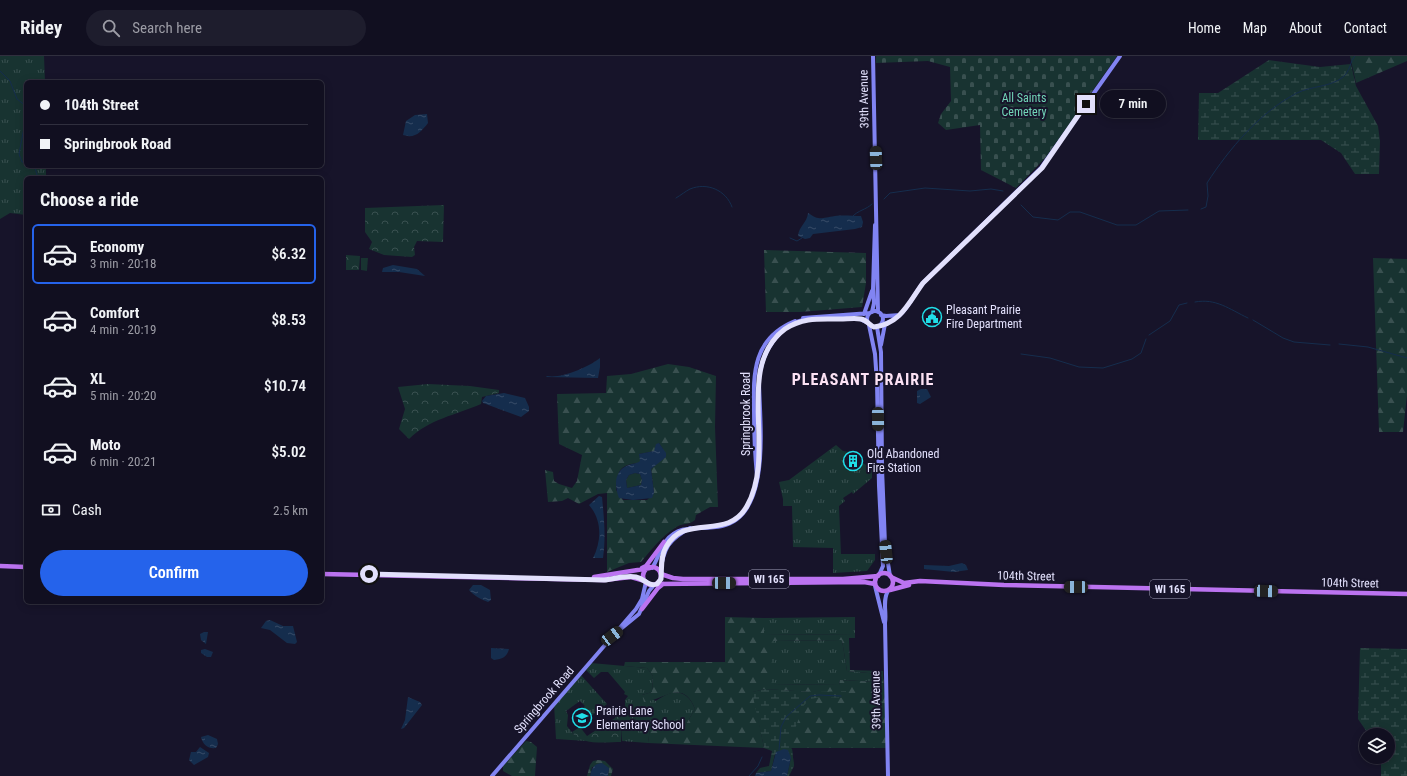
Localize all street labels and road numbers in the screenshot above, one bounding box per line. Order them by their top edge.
street label: 39th Avenue [856,69,872,128]
street label: Springbrook Road [739,372,753,456]
street label: 104th Street [997,568,1056,584]
road number: WI 165 [749,570,789,588]
street label: 104th Street [1321,575,1380,591]
road number: WI 165 [1150,580,1190,598]
street label: Springbrook Road [511,664,577,736]
street label: 39th Avenue [868,670,884,729]

